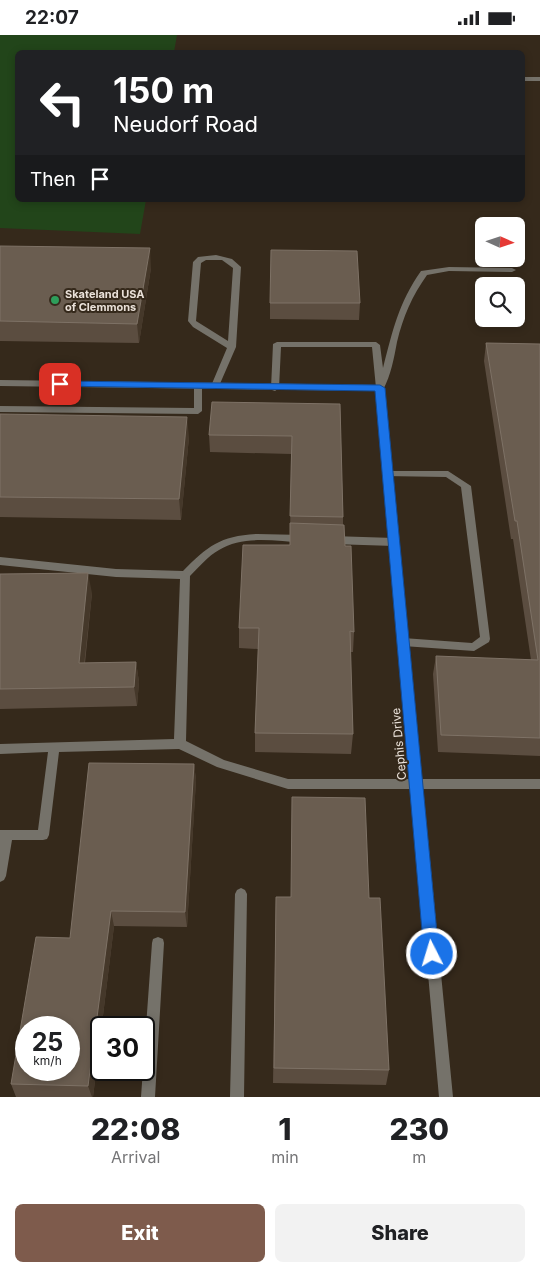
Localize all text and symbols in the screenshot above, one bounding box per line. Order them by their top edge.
text: 22:07 [25,6,79,29]
text: 150 m [113,69,214,111]
icon: left [30,70,95,135]
text: Neudorf Road [113,111,258,137]
icon: arrive [86,165,114,193]
text: Then [30,168,76,191]
north arrow [475,217,525,267]
map controls [475,217,525,327]
button: search [475,277,525,327]
place label: Skateland USA of Clemmons [65,287,145,314]
marker: Skateland USA of Clemmons [49,294,61,306]
pin [39,363,81,405]
icon: arrive [46,370,74,398]
street label: Cephis Drive [388,707,409,781]
position arrow [405,927,457,979]
speed limit sign: 30 [90,1016,155,1081]
text: 25 [32,1027,63,1057]
text: km/h [33,1053,62,1068]
text: 22:08 [91,1111,180,1147]
text: 1 [278,1111,292,1147]
text: 230 [390,1111,449,1147]
text: Arrival [111,1147,160,1167]
text: min [271,1147,299,1167]
text: m [412,1147,426,1167]
button: Exit [15,1204,265,1262]
button: Share [275,1204,525,1262]

